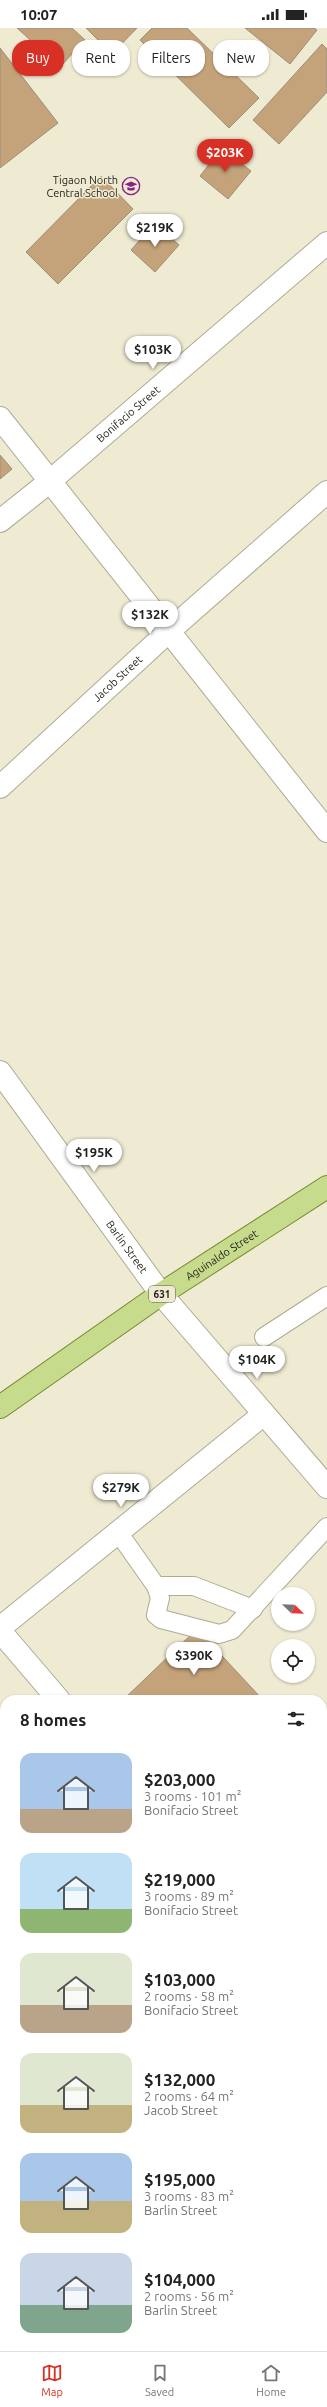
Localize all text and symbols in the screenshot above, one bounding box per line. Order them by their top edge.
text: 10:07 [20,6,58,23]
chip: Buy [12,40,64,76]
chip: Rent [72,40,130,76]
chip: Filters [138,40,205,76]
chip: New [213,40,269,76]
pin: $203K [197,139,253,173]
text: $203K [206,145,244,159]
place label: Tigaon North Central School [46,174,118,199]
school or university icon: Tigaon North Central School [121,176,141,196]
pin: $219K [127,214,183,248]
text: $219K [136,220,174,234]
pin: $103K [125,336,181,370]
text: $103K [134,342,172,356]
street label: Bonifacio Street [94,383,163,445]
pin: $132K [122,601,178,635]
text: $132K [131,607,169,621]
street label: Jacob Street [91,652,145,704]
pin: $195K [66,1139,122,1173]
text: $195K [75,1145,113,1159]
street label: Barlin Street [104,1218,150,1276]
street label: Aguinaldo Street [183,1227,261,1282]
road number: 631 [149,1286,175,1302]
pin: $104K [229,1346,285,1380]
text: $104K [238,1352,276,1366]
pin: $279K [93,1474,149,1508]
text: $279K [102,1480,140,1494]
north arrow [271,1587,315,1631]
map controls [271,1587,315,1683]
button: locate [271,1639,315,1683]
pin: $390K [166,1642,222,1676]
text: $390K [175,1648,213,1662]
icon: filters [285,1708,307,1730]
text: 8 homes [20,1710,86,1729]
icon: home [52,1769,100,1817]
text: $203,000 [144,1770,215,1789]
text: 3 rooms · 101 m² [144,1789,241,1803]
text: Bonifacio Street [144,1803,238,1817]
icon: home [52,1869,100,1917]
text: $219,000 [144,1870,215,1889]
text: 3 rooms · 89 m² [144,1889,234,1903]
text: Bonifacio Street [144,1903,238,1917]
icon: home [52,1969,100,2017]
text: $103,000 [144,1970,215,1989]
text: 2 rooms · 58 m² [144,1989,234,2003]
text: Bonifacio Street [144,2003,238,2017]
icon: home [52,2069,100,2117]
text: $132,000 [144,2070,215,2089]
text: 2 rooms · 64 m² [144,2089,234,2103]
text: Jacob Street [144,2103,218,2117]
icon: home [52,2169,100,2217]
text: $195,000 [144,2170,215,2189]
text: 3 rooms · 83 m² [144,2189,234,2203]
text: Barlin Street [144,2203,217,2217]
icon: home [52,2269,100,2317]
text: $104,000 [144,2270,215,2289]
text: 2 rooms · 56 m² [144,2289,234,2303]
text: Barlin Street [144,2303,217,2317]
tab: Map [41,2362,63,2398]
tab: Saved [145,2362,174,2398]
tab: Home [256,2362,286,2398]

